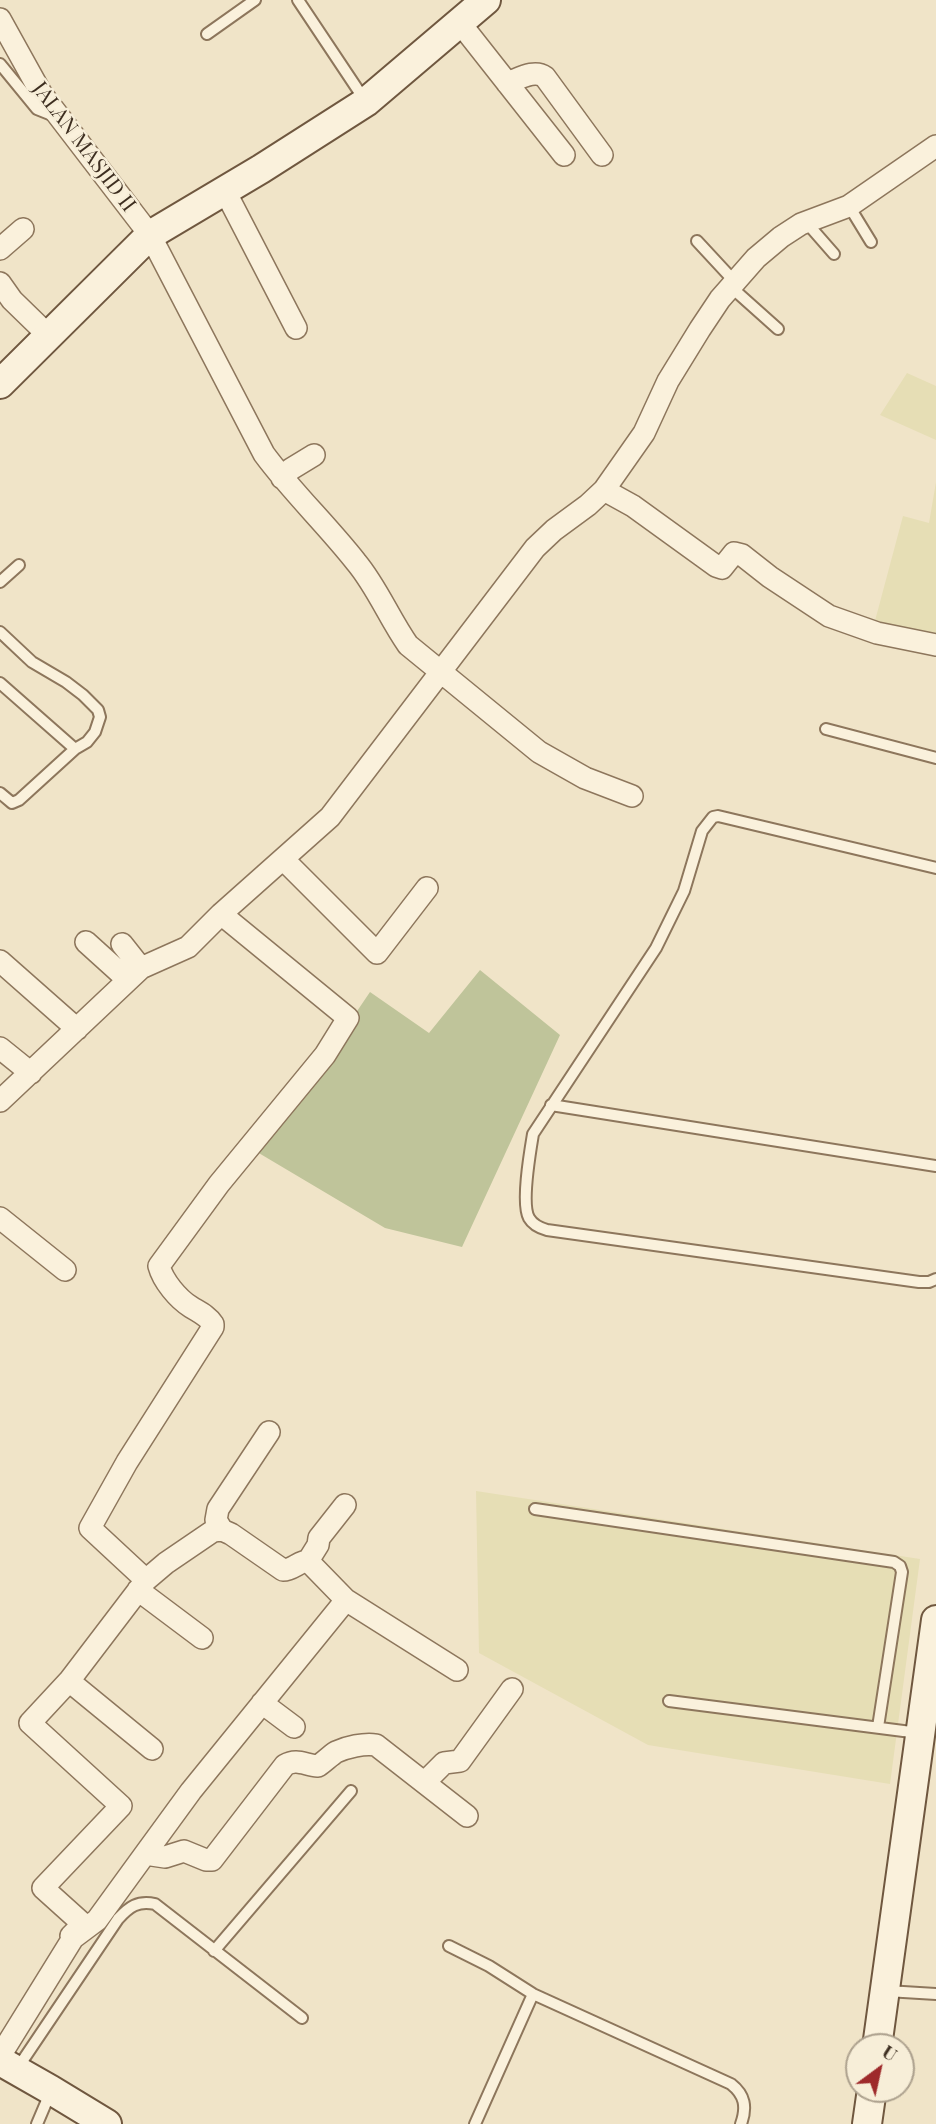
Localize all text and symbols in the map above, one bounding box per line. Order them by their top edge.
street label: JALAN MASJID II [27,77,141,217]
north arrow [845,2033,915,2103]
text: U [878,2038,903,2067]

